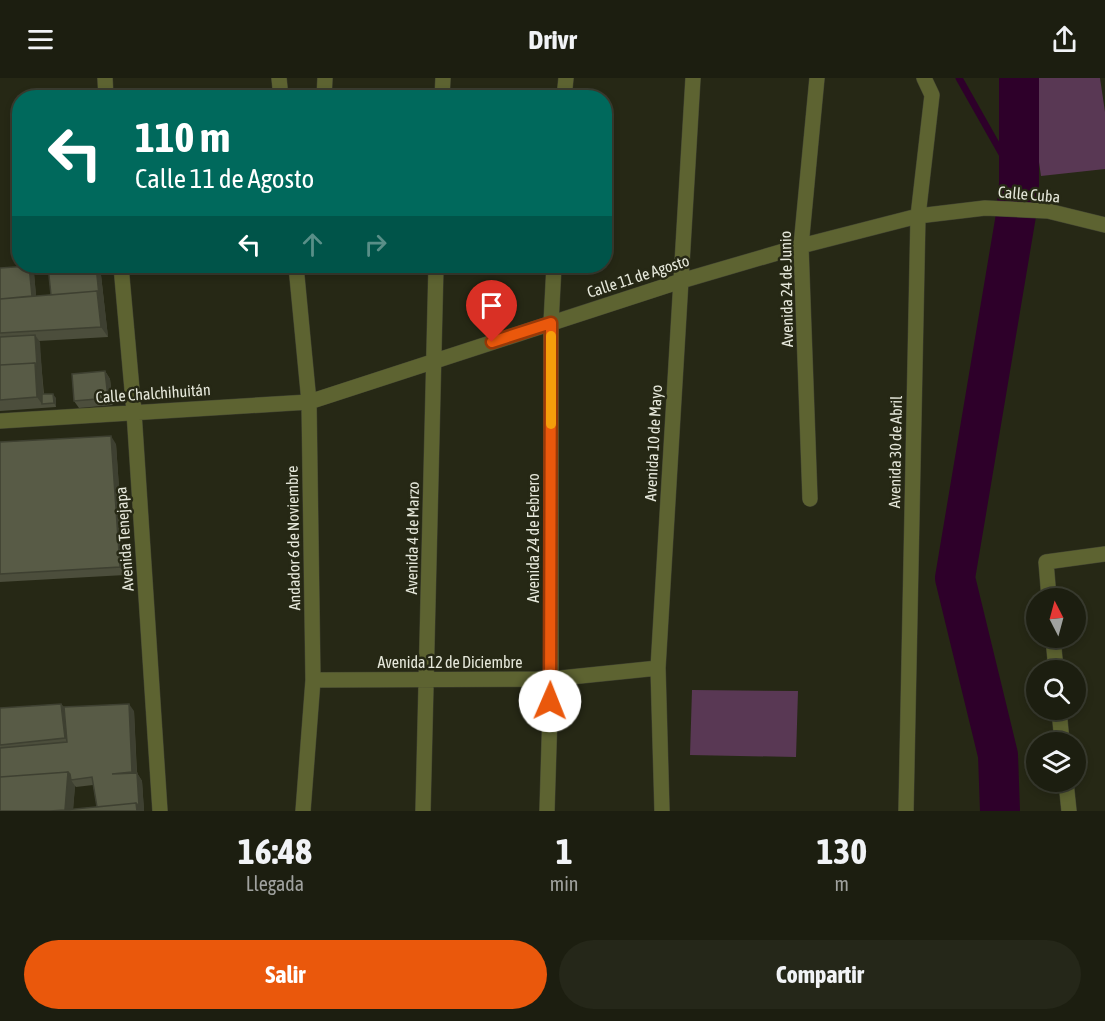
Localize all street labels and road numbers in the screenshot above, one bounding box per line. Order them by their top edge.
street label: Calle Cuba [997,182,1061,206]
street label: Avenida 24 de Junio [776,231,796,347]
street label: Calle 11 de Agosto [585,251,692,302]
street label: Calle Chalchihuitán [95,380,211,406]
street label: Avenida 10 de Mayo [641,384,666,502]
street label: Avenida 30 de Abril [885,395,905,508]
street label: Andador 6 de Noviembre [283,465,303,611]
street label: Avenida 24 de Febrero [524,473,542,603]
street label: Avenida 4 de Marzo [402,481,422,595]
street label: Avenida Tenejapa [111,486,138,592]
street label: Avenida 12 de Diciembre [377,653,523,671]

